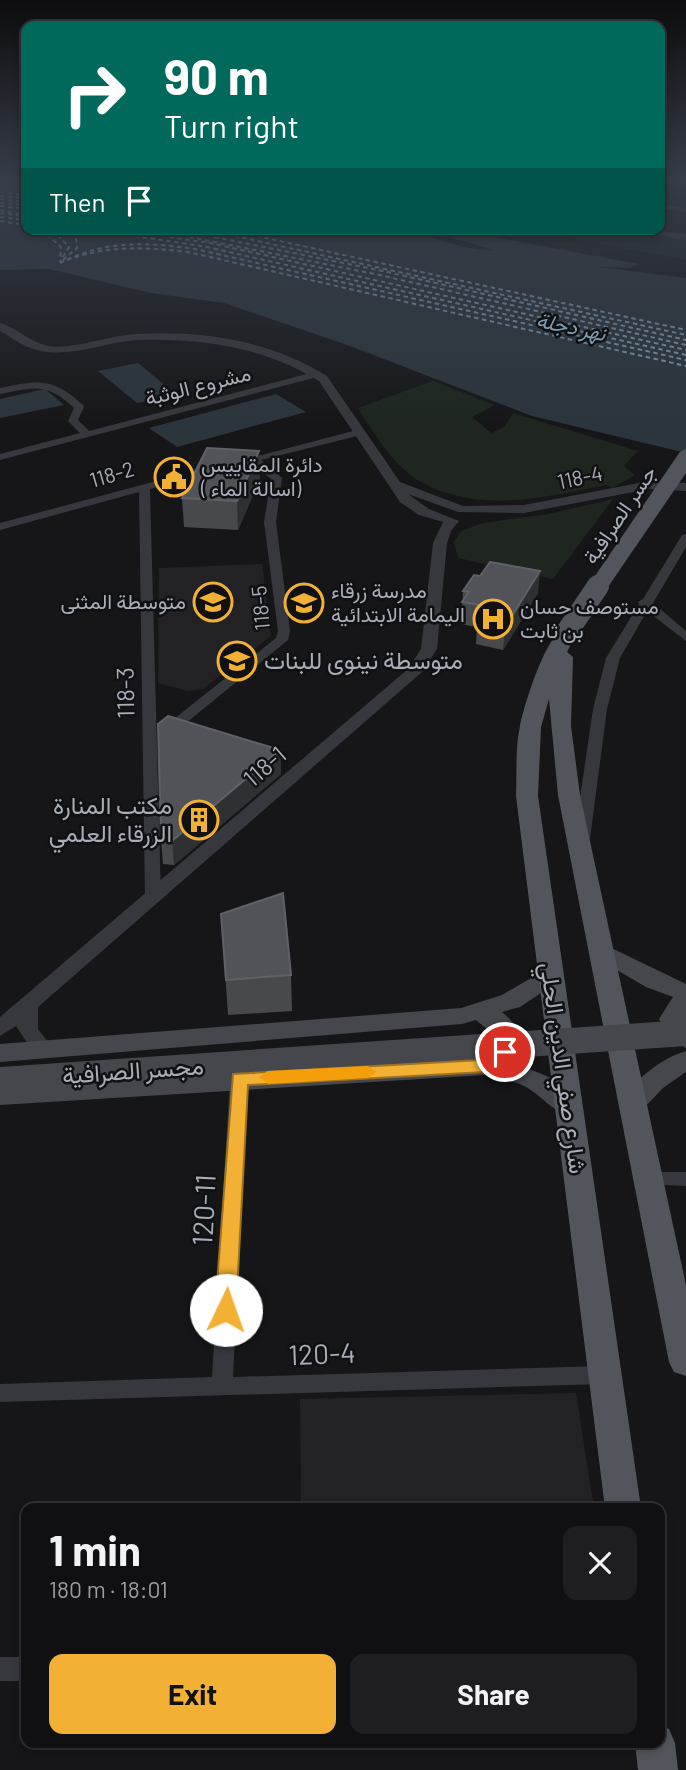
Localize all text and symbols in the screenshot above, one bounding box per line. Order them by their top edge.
text: 90 m [164,46,269,105]
icon: right [49,49,140,140]
text: Turn right [164,106,299,144]
icon: arrive [120,182,158,220]
text: Then [49,186,106,217]
water label: نهر دجلة [534,306,609,347]
street label: مشروع الوثبة [142,359,254,413]
place label: دائرة المقاييس ( اسالة الماء) [200,451,323,500]
street label: 118-2 [86,455,137,492]
public building icon: دائرة المقاييس ( اسالة الماء) [153,456,195,498]
street label: 118-4 [555,460,605,493]
street label: جسر الصرافية [577,460,662,569]
place label: مدرسة زرقاء اليمامة الابتدائية [331,577,465,627]
school or university icon: متوسطة المثنى [192,581,234,623]
school or university icon: مدرسة زرقاء اليمامة الابتدائية [283,582,325,624]
street label: 118-5 [245,585,274,632]
place label: متوسطة المثنى [60,588,186,615]
place label: مستوصف حسان بن ثابت [520,593,659,643]
hospital icon: مستوصف حسان بن ثابت [472,598,514,640]
school or university icon: متوسطة نينوى للبنات [216,640,258,682]
place label: متوسطة نينوى للبنات [264,645,463,676]
street label: 118-3 [110,667,139,719]
street label: 118-1 [237,739,291,792]
place label: مكتب المنارة الزرقاء العلمي [49,790,172,853]
building icon: مكتب المنارة الزرقاء العلمي [178,799,220,841]
street label: شارع صفي الدين الحلي [529,960,594,1176]
pin [475,1022,535,1082]
icon: arrive [486,1033,524,1071]
street label: مجسر الصرافية [61,1050,205,1091]
street label: 120-11 [184,1173,222,1246]
position arrow [189,1273,263,1347]
street label: 120-4 [288,1335,356,1371]
text: 1 min [49,1524,141,1574]
button: close [563,1526,637,1600]
text: 180 m · 18:01 [49,1575,168,1603]
button: Exit [49,1654,336,1734]
button: Share [350,1654,637,1734]

